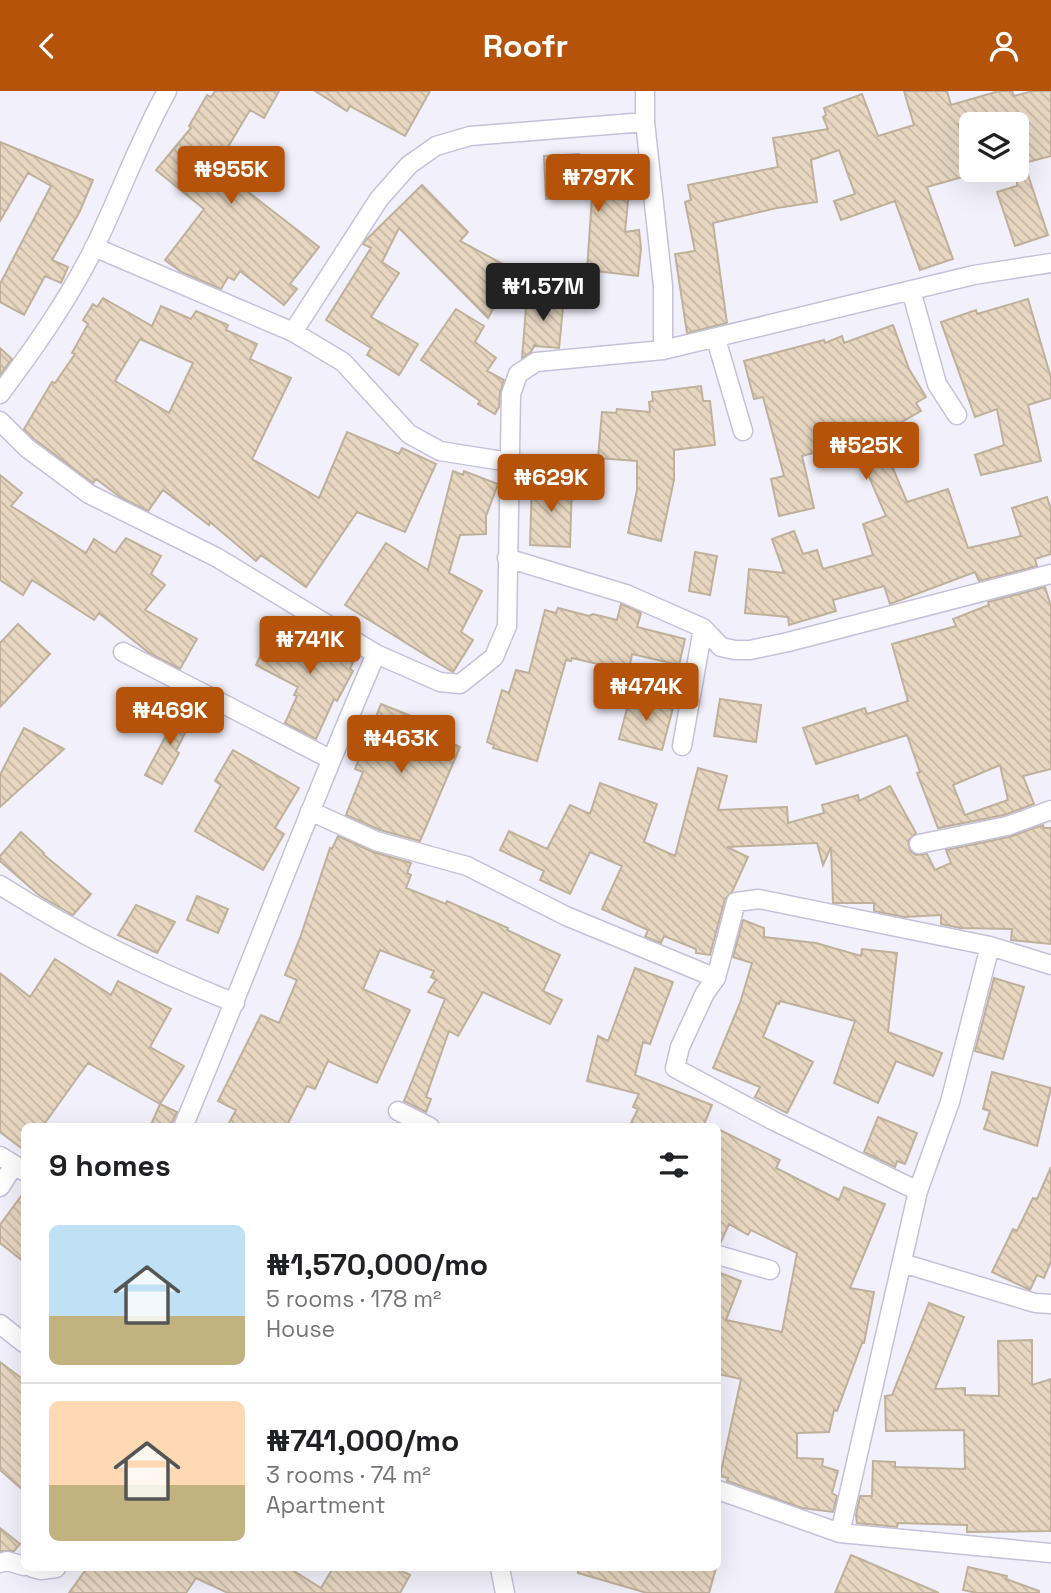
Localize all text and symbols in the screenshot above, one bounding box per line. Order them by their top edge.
text: Roofr [483,26,568,66]
icon: back [28,27,66,65]
icon: person [985,27,1023,65]
map controls [959,112,1029,182]
button: layers [959,112,1029,182]
pin: ₦955K [182,146,280,206]
text: ₦955K [194,154,268,184]
pin: ₦797K [549,155,647,214]
text: ₦797K [562,162,634,192]
pin: ₦1.57M [486,264,600,323]
text: ₦1.57M [502,271,584,301]
pin: ₦525K [817,423,915,482]
text: ₦525K [829,430,903,460]
pin: ₦629K [502,455,600,514]
text: ₦629K [514,462,588,492]
pin: ₦741K [261,617,359,676]
text: ₦741K [276,624,344,654]
pin: ₦474K [597,663,695,723]
text: ₦474K [610,671,682,701]
pin: ₦469K [121,687,219,747]
text: ₦469K [132,695,208,725]
pin: ₦463K [352,715,450,775]
text: ₦463K [363,723,439,753]
text: 9 homes [49,1146,171,1185]
icon: filters [655,1146,693,1184]
text: ₦1,570,000/mo [266,1245,488,1284]
icon: home [105,1253,189,1337]
text: 5 rooms · 178 m² [266,1284,441,1314]
text: House [266,1314,335,1344]
text: ₦741,000/mo [266,1421,459,1460]
icon: home [105,1429,189,1513]
text: 3 rooms · 74 m² [266,1460,431,1490]
text: Apartment [266,1490,386,1520]

